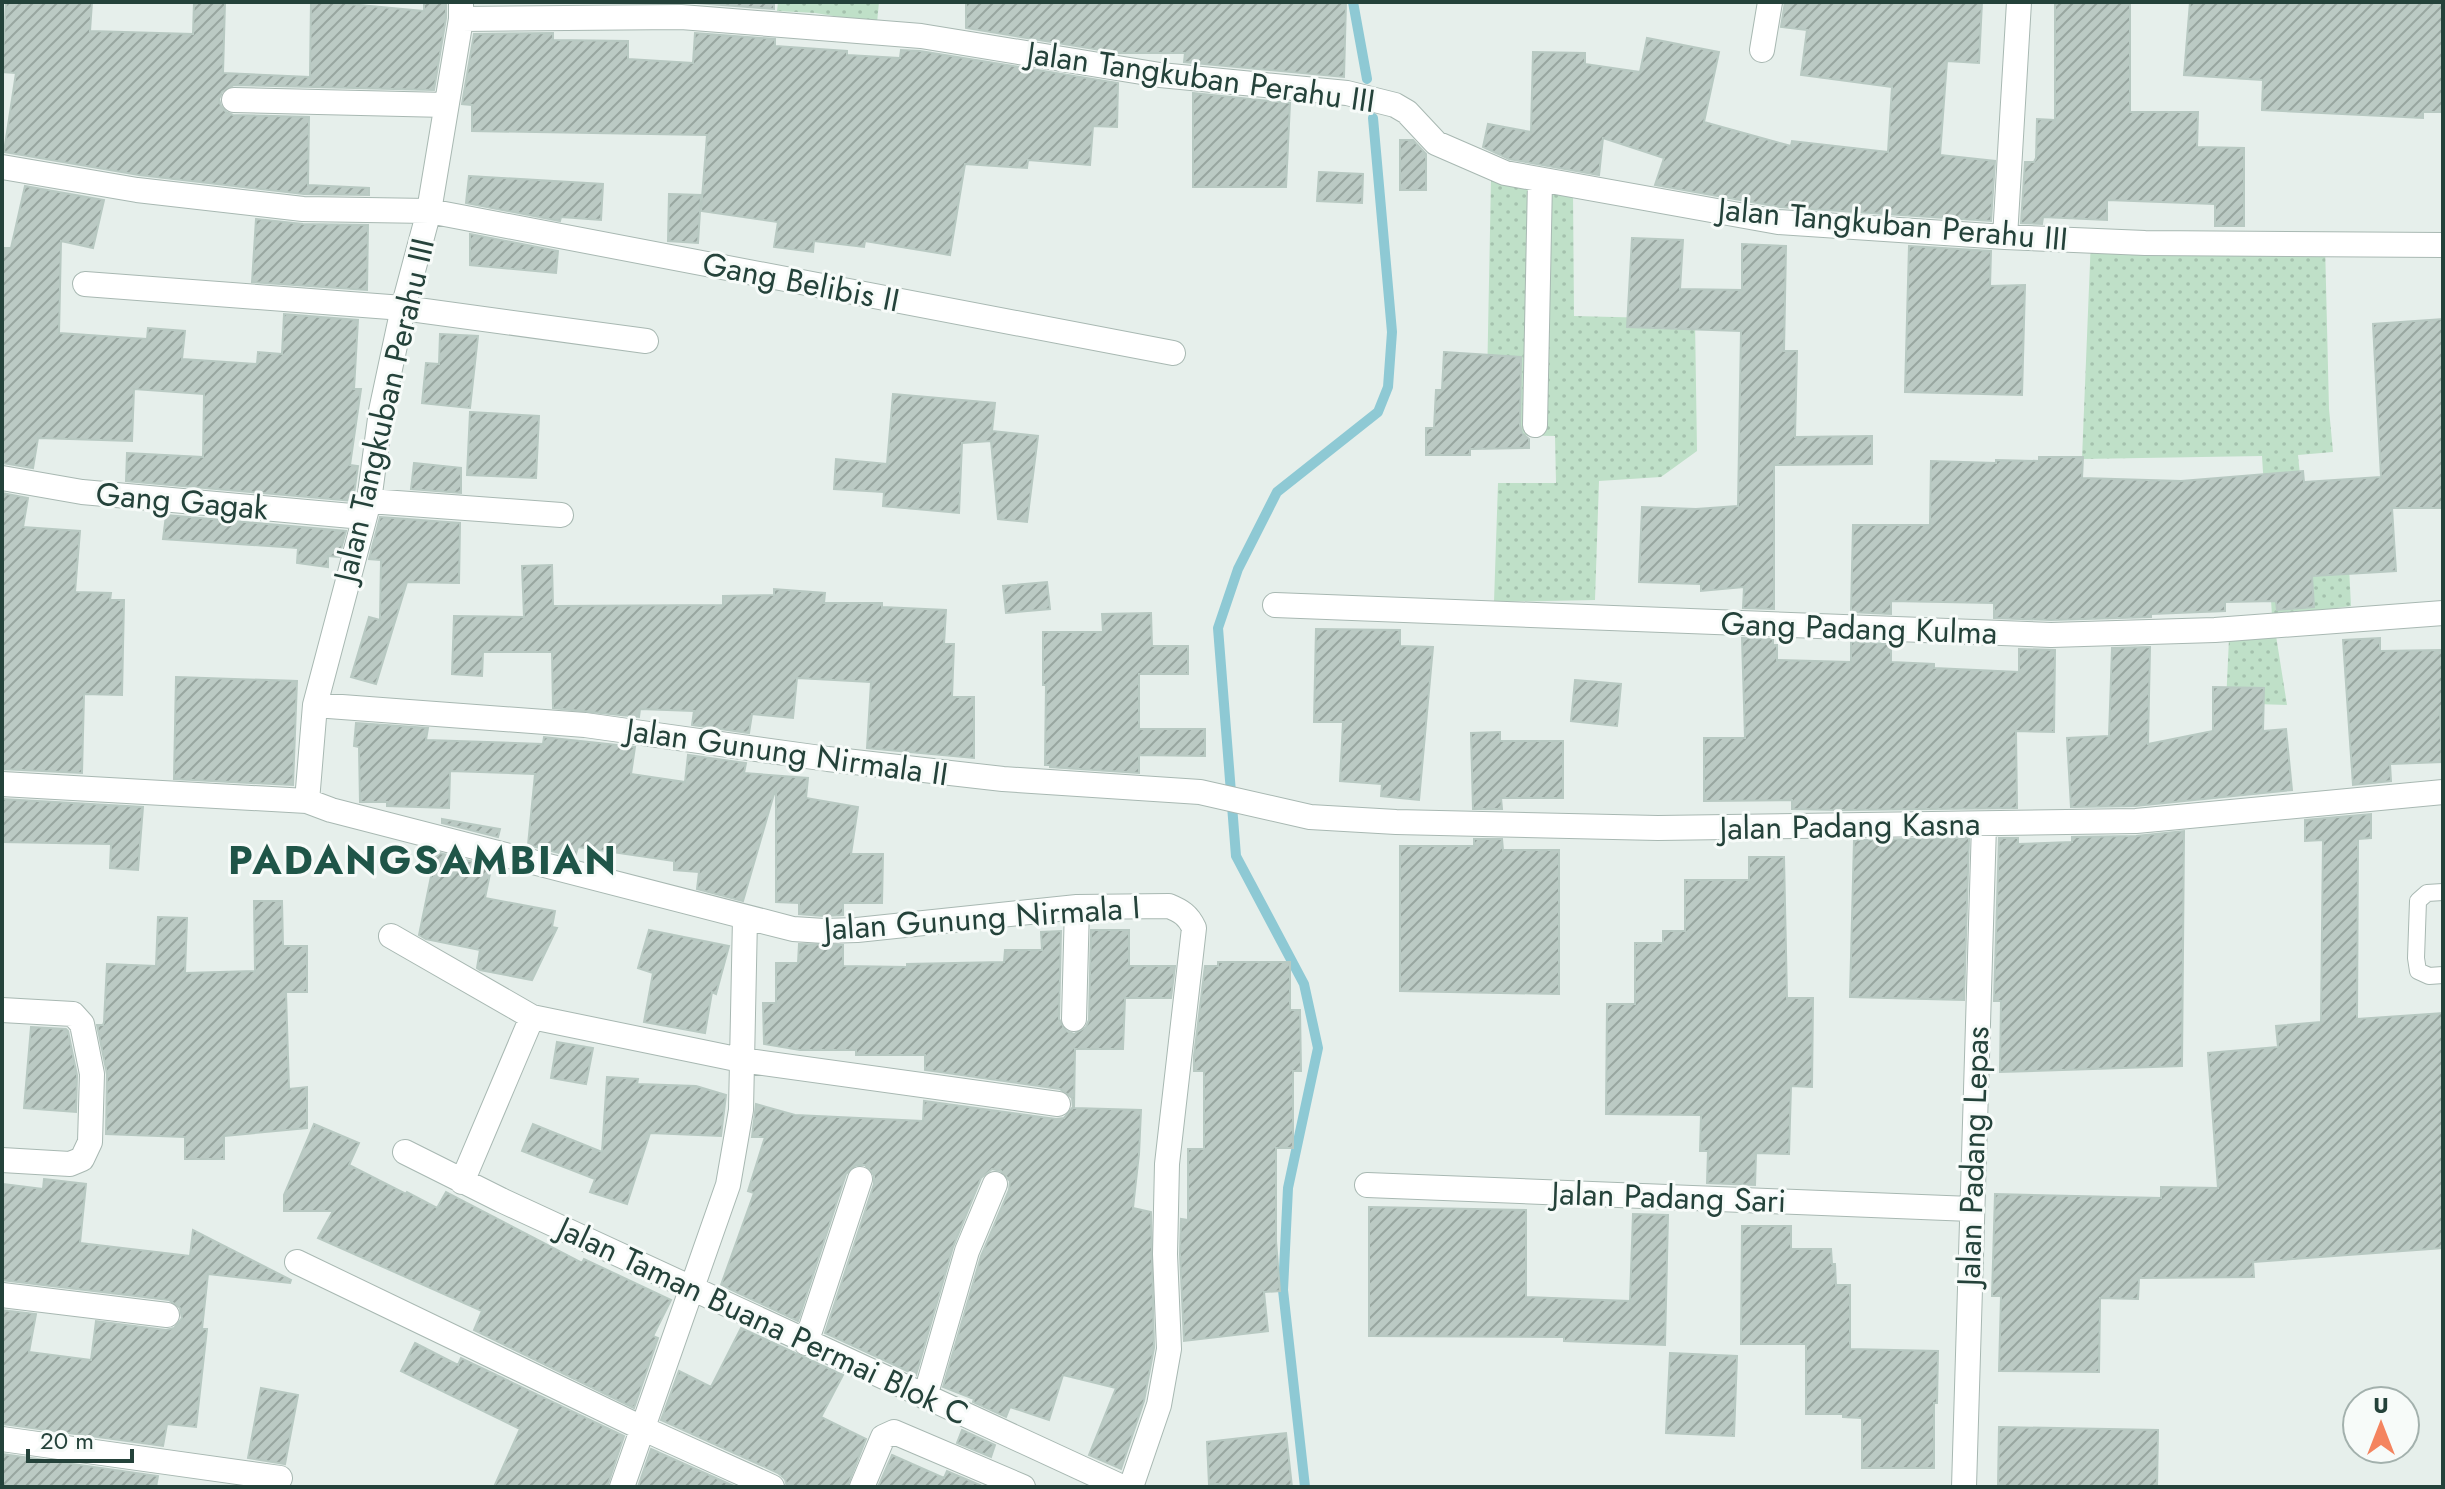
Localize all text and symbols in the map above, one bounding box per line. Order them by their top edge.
street label: Jalan Tangkuban Perahu III [1020,29,1378,124]
street label: Jalan Tangkuban Perahu III [1712,185,2070,262]
street label: Jalan Tangkuban Perahu III [321,234,446,590]
street label: Gang Belibis II [699,240,903,324]
street label: Gang Gagak [94,471,271,532]
street label: Gang Padang Kulma [1720,600,1998,656]
street label: Jalan Gunung Nirmala II [619,706,951,797]
street label: Jalan Padang Kasna [1715,801,1981,851]
district label: PADANGSAMBIAN [228,831,618,889]
street label: Jalan Gunung Nirmala I [818,884,1142,952]
street label: Jalan Padang Lepas [1945,1025,2001,1291]
street label: Jalan Padang Sari [1547,1170,1787,1224]
street label: Jalan Taman Buana Permai Blok C [546,1204,976,1437]
north arrow [2341,1385,2421,1465]
text: U [2373,1389,2389,1421]
scale bar [28,1413,132,1463]
text: 20 m [40,1423,94,1458]

